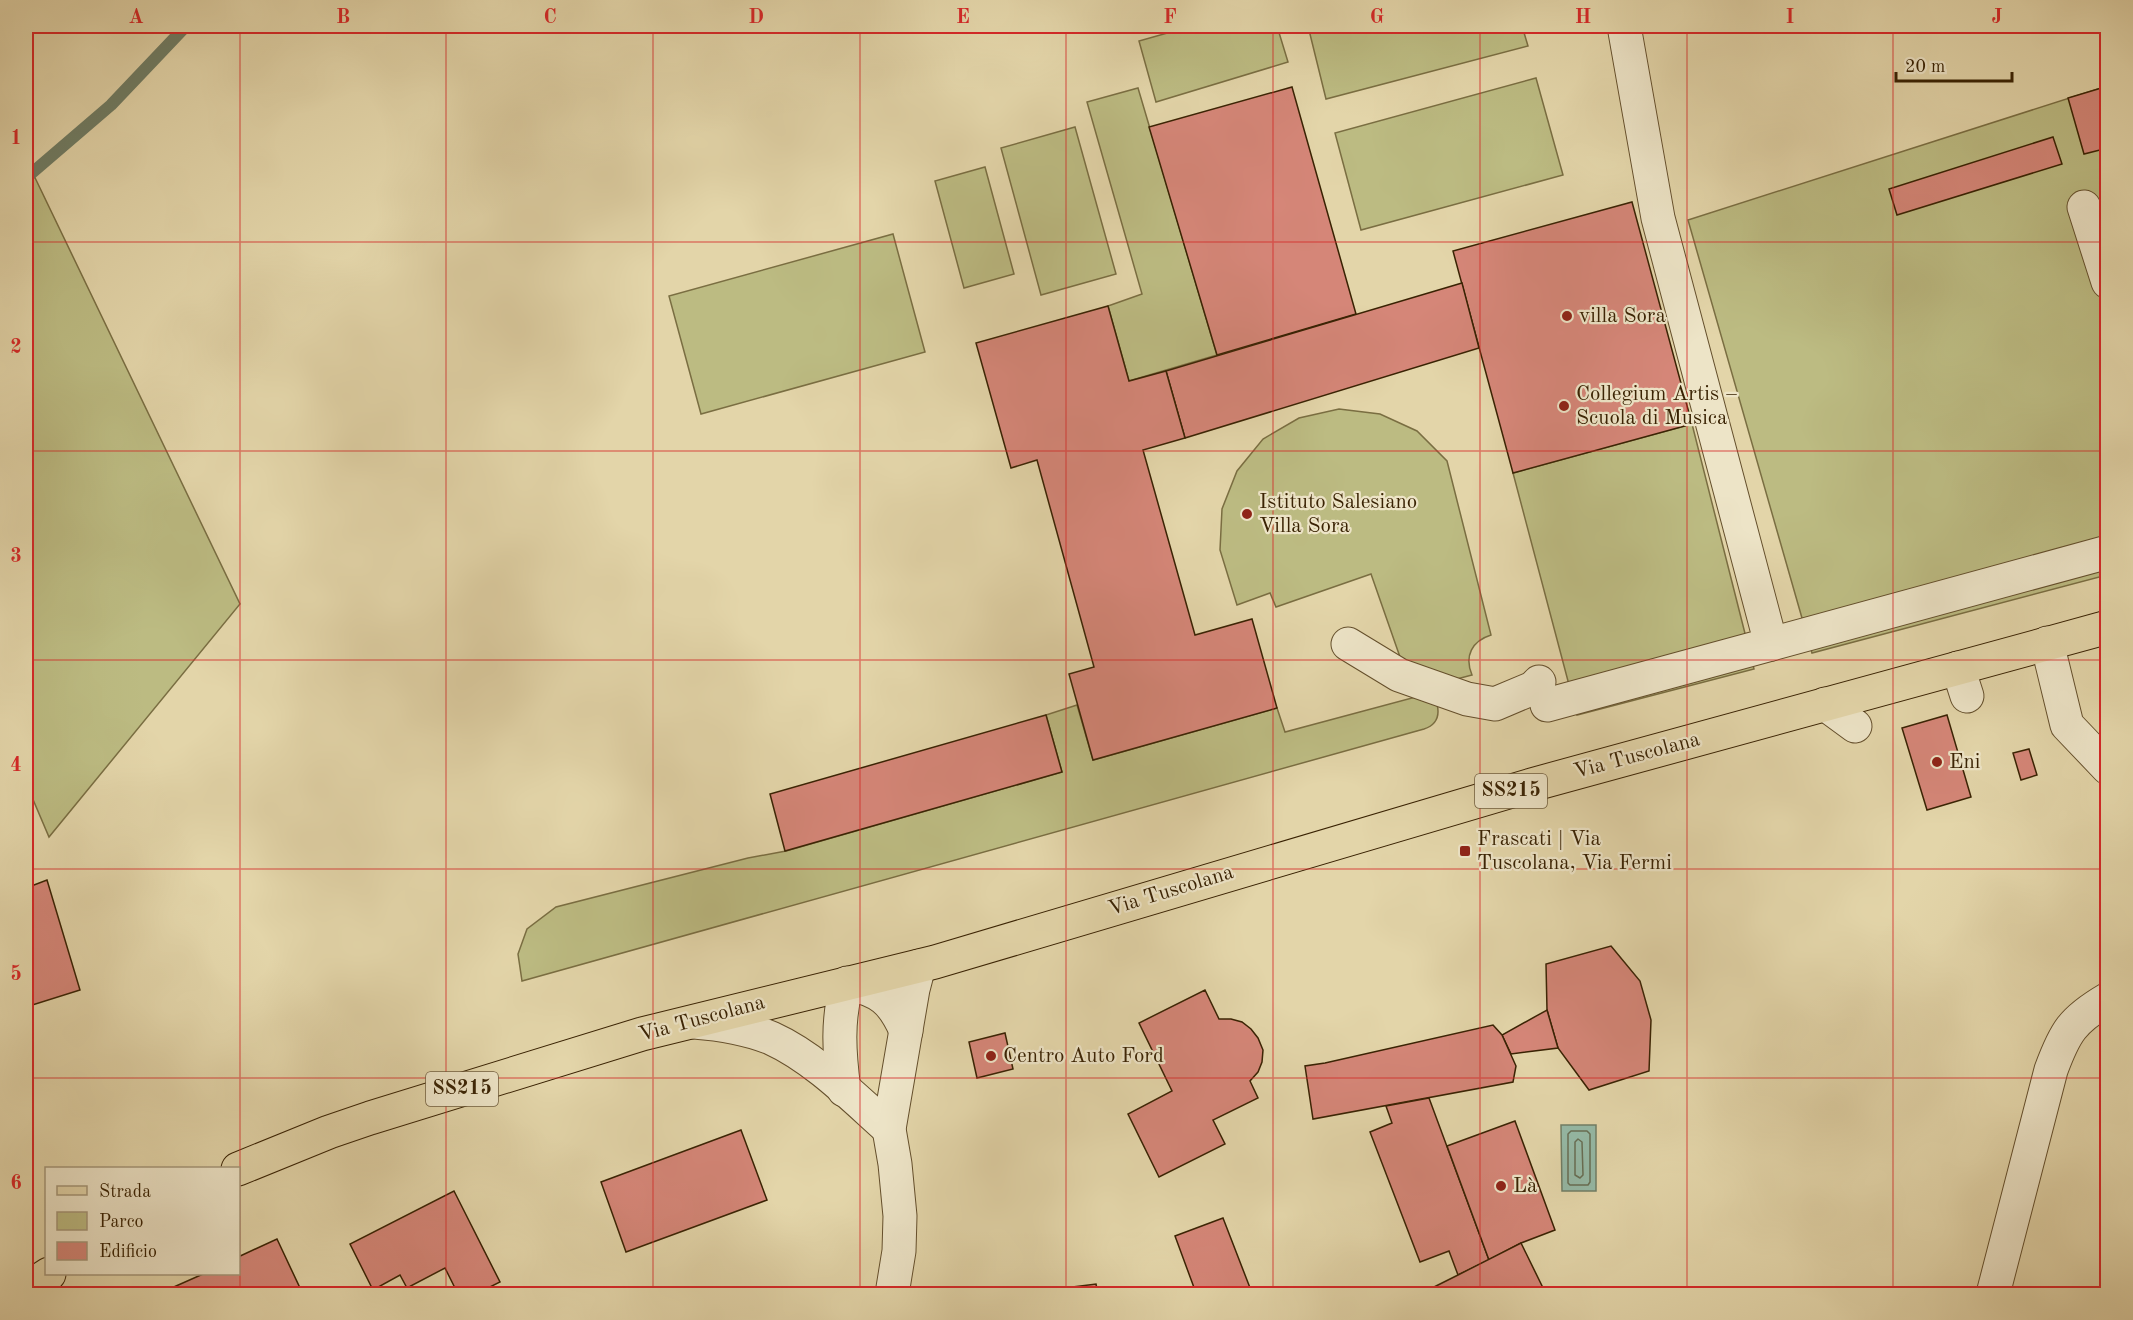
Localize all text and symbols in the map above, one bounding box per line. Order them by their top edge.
text: A [128,8,144,28]
text: B [336,8,350,28]
text: C [543,8,557,28]
text: D [748,8,764,28]
text: E [956,8,970,28]
text: F [1163,8,1177,28]
text: G [1370,8,1384,28]
text: H [1575,8,1591,28]
text: I [1786,8,1794,28]
text: J [1992,8,2003,28]
scale bar [1896,45,2012,83]
text: 20 m [1905,58,1945,76]
text: 1 [10,129,22,149]
place label: villa Sora [1579,306,1666,327]
marker: villa Sora [1560,309,1574,323]
text: 2 [10,338,22,358]
place label: Collegium Artis – Scuola di Musica [1576,384,1738,429]
marker: Collegium Artis – Scuola di Musica [1557,399,1571,413]
place label: Istituto Salesiano Villa Sora [1259,492,1417,537]
marker: Istituto Salesiano Villa Sora [1240,507,1254,521]
text: 3 [10,547,22,567]
street label: Via Tuscolana [1572,729,1702,783]
place label: Eni [1949,752,1981,773]
marker: Eni [1930,755,1944,769]
text: 4 [10,756,22,776]
road number: SS215 [1475,774,1547,808]
place label: Frascati | Via Tuscolana, Via Fermi [1477,829,1672,874]
marker: Frascati | Via Tuscolana, Via Fermi [1458,844,1472,858]
street label: Via Tuscolana [1106,862,1236,920]
text: 5 [10,964,22,985]
street label: Via Tuscolana [637,992,767,1046]
place label: Centro Auto Ford [1003,1046,1164,1067]
marker: Centro Auto Ford [984,1049,998,1063]
road number: SS215 [426,1072,498,1106]
legend [45,1167,240,1275]
text: 6 [10,1174,22,1194]
place label: Là [1513,1176,1537,1197]
marker: Là [1494,1179,1508,1193]
text: Strada [99,1183,151,1201]
text: Parco [99,1213,144,1231]
text: Edificio [99,1243,157,1261]

